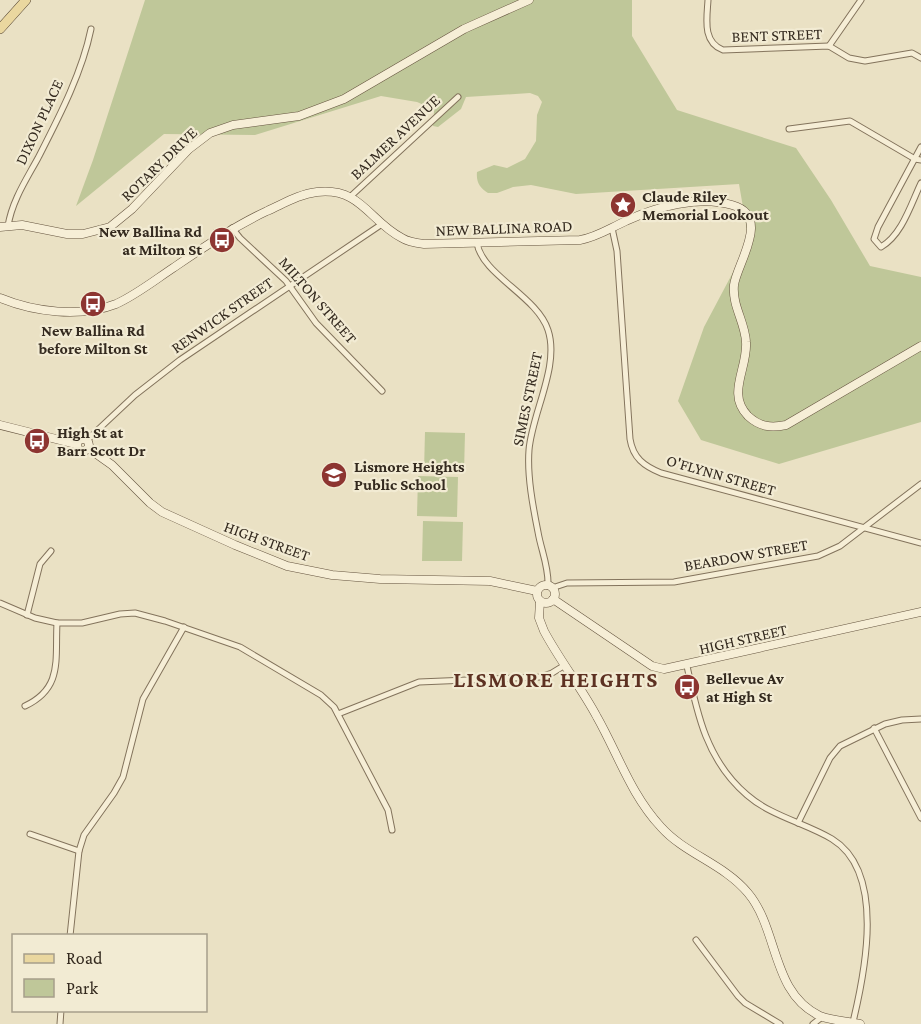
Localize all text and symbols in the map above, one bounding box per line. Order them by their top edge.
street label: BENT STREET [731,25,823,45]
street label: DIXON PLACE [12,77,66,167]
street label: BALMER AVENUE [347,91,443,183]
street label: ROTARY DRIVE [118,123,201,204]
place label: Claude Riley Memorial Lookout [642,188,769,223]
place icon: Claude Riley Memorial Lookout [608,190,638,220]
street label: NEW BALLINA ROAD [435,217,573,239]
place label: New Ballina Rd at Milton St [99,223,202,258]
bus stop icon: New Ballina Rd at Milton St [207,225,237,255]
street label: MILTON STREET [276,253,360,347]
street label: RENWICK STREET [168,273,276,356]
bus stop icon: New Ballina Rd before Milton St [78,289,108,319]
place label: New Ballina Rd before Milton St [37,322,148,357]
street label: SIMES STREET [509,350,545,448]
place label: High St at Barr Scott Dr [57,424,146,459]
bus stop icon: High St at Barr Scott Dr [22,426,52,456]
street label: O'FLYNN STREET [664,451,778,499]
place label: Lismore Heights Public School [354,458,465,493]
school or university icon: Lismore Heights Public School [319,460,349,490]
street label: HIGH STREET [222,518,312,564]
street label: BEARDOW STREET [683,536,809,574]
street label: HIGH STREET [697,621,789,657]
district label: LISMORE HEIGHTS [453,667,659,692]
place label: Bellevue Av at High St [706,670,784,705]
bus stop icon: Bellevue Av at High St [672,672,702,702]
legend [12,934,207,1012]
text: Road [66,948,103,968]
text: Park [66,978,98,998]

